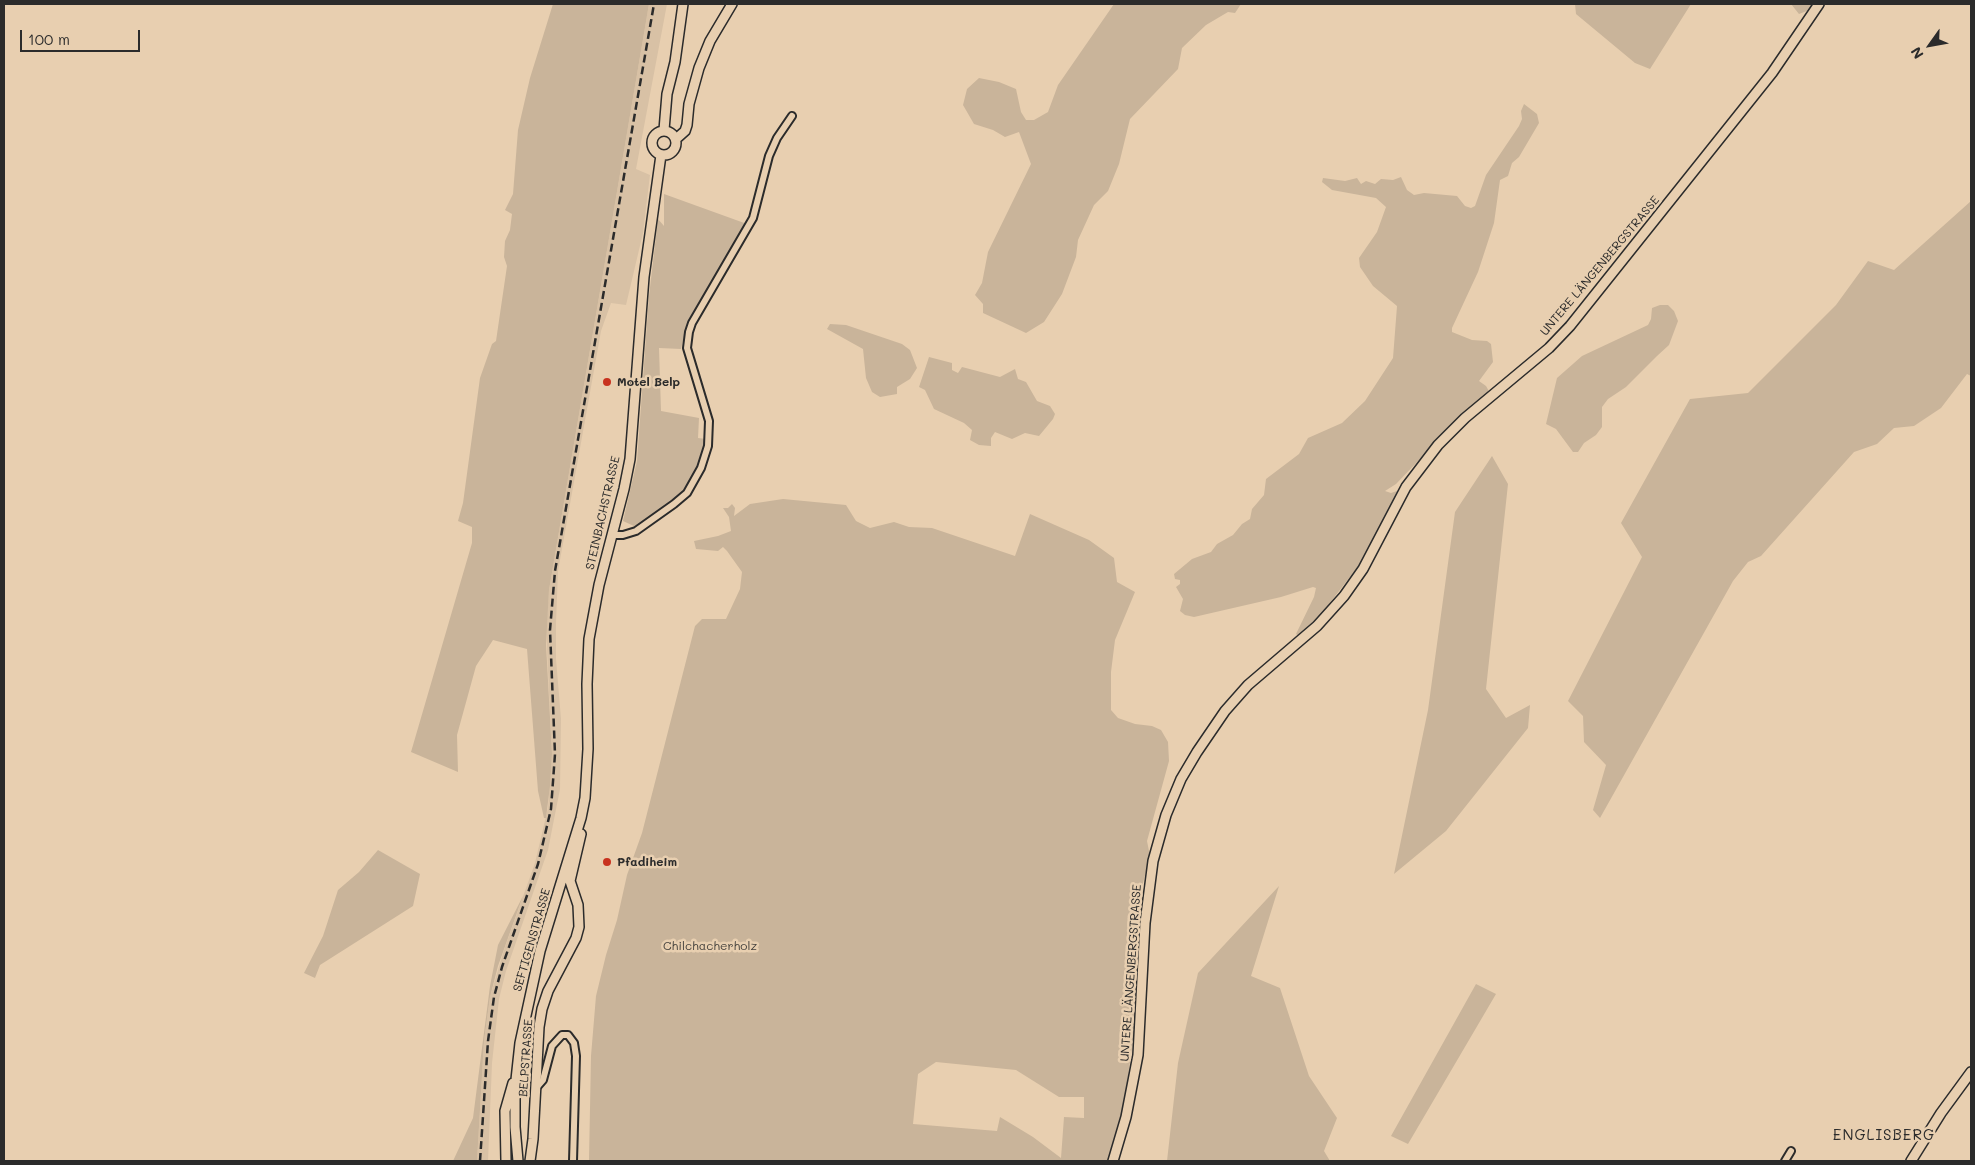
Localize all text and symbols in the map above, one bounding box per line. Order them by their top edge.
scale bar [22,20,142,52]
north arrow [1905,20,1955,70]
text: 100 m [28,29,70,49]
text: N [1906,44,1928,63]
street label: UNTERE LÄNGENBERGSTRASSE [1537,193,1663,339]
place label: Motel Belp [617,375,680,389]
marker: Motel Belp [601,376,613,388]
street label: STEINBACHSTRASSE [583,455,623,571]
place label: Pfadiheim [617,855,677,869]
marker: Pfadiheim [601,856,613,868]
street label: UNTERE LÄNGENBERGSTRASSE [1118,884,1144,1062]
street label: SEFTIGENSTRASSE [510,887,554,993]
park label: Chilchacherholz [663,939,757,953]
street label: BELPSTRASSE [516,1019,536,1097]
district label: ENGLISBERG [1832,1126,1936,1144]

